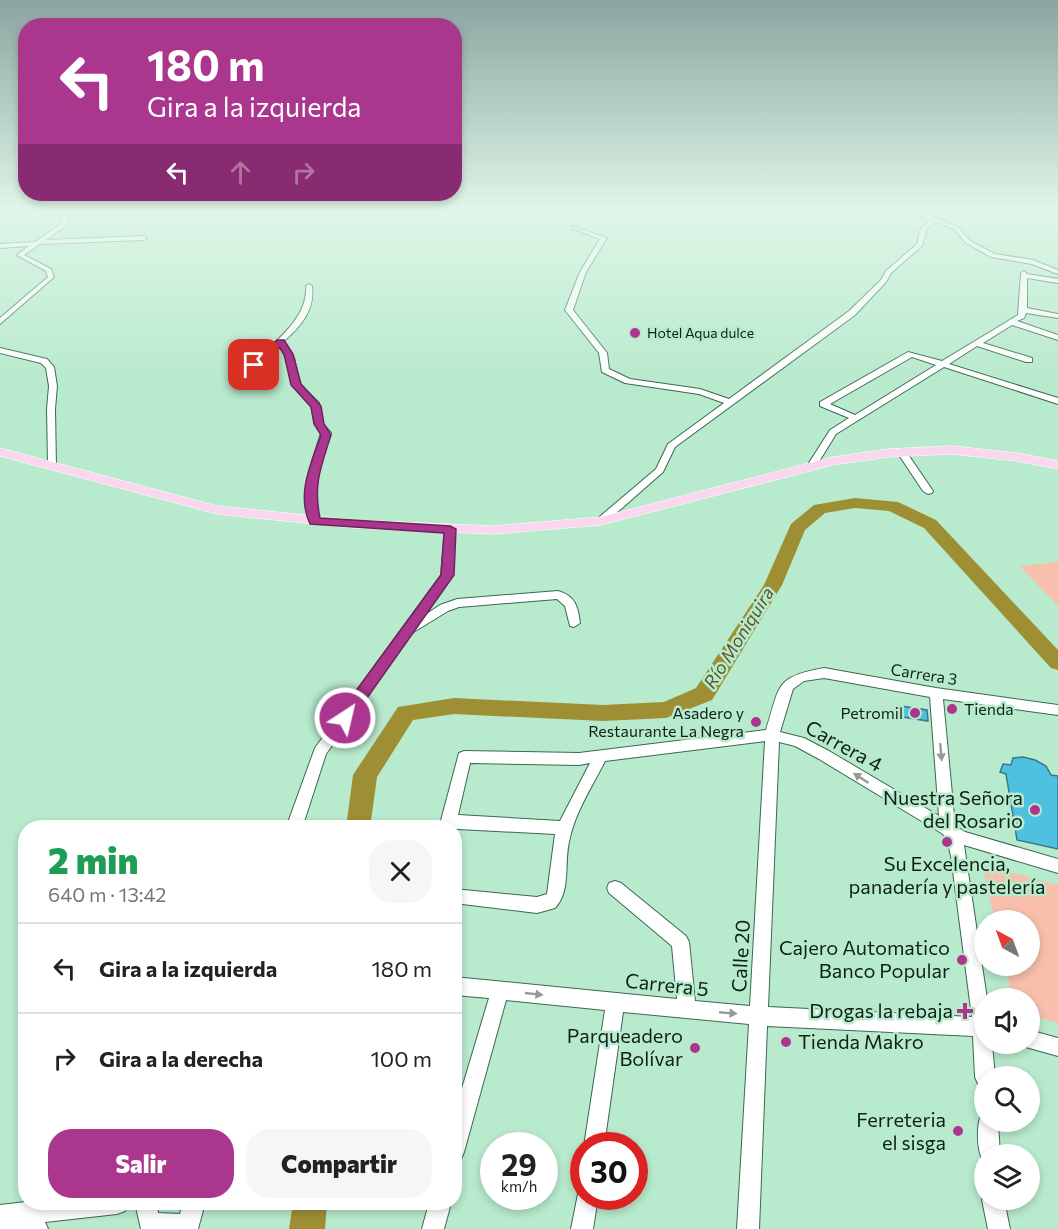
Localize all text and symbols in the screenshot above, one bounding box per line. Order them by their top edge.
text: 180 m [147,38,265,90]
icon: left [48,42,126,120]
text: Gira a la izquierda [147,90,361,123]
icon: left [161,156,194,189]
icon: ahead [224,156,257,189]
icon: right [287,156,320,189]
place label: Hotel Aqua dulce [647,324,754,341]
marker: Hotel Aqua dulce [628,326,642,340]
pin [228,339,279,390]
icon: arrive [237,348,270,381]
water label: Río Moniquira [698,583,778,692]
street label: Carrera 3 [889,659,959,688]
position arrow [313,686,377,750]
place label: Tienda [964,699,1014,718]
marker: Tienda [945,702,959,716]
place label: Asadero y Restaurante La Negra [588,703,744,740]
place label: Petromil [841,703,903,722]
marker: Petromil [908,706,922,720]
street label: Carrera 4 [802,714,887,776]
marker: Asadero y Restaurante La Negra [749,715,763,729]
one-way arrow [936,742,946,761]
one-way arrow [853,773,869,784]
place label: Nuestra Señora del Rosario [883,785,1023,832]
marker: Nuestra Señora del Rosario [1028,803,1042,817]
marker: Su Excelencia, panadería y pastelería [940,835,954,849]
text: 2 min [48,837,138,881]
button: close [369,840,432,903]
place label: Su Excelencia, panadería y pastelería [848,851,1046,898]
text: 640 m · 13:42 [48,882,166,906]
north arrow [974,910,1040,976]
map controls [974,910,1040,1210]
street label: Calle 20 [726,919,754,993]
place label: Cajero Automatico Banco Popular [779,935,950,982]
icon: left [48,952,81,985]
marker: Cajero Automatico Banco Popular [955,953,969,967]
text: Gira a la izquierda [99,955,277,982]
text: 180 m [371,955,432,982]
street label: Carrera 5 [624,968,710,1000]
button: sound [974,988,1040,1054]
one-way arrow [524,989,543,999]
place label: Drogas la rebaja [809,998,953,1022]
marker: Drogas la rebaja [958,1004,972,1018]
one-way arrow [718,1008,737,1018]
place label: Parqueadero Bolívar [567,1023,683,1070]
place label: Tienda Makro [798,1029,924,1053]
marker: Tienda Makro [779,1035,793,1049]
marker: Parqueadero Bolívar [688,1041,702,1055]
icon: right [48,1042,81,1075]
text: Gira a la derecha [99,1045,263,1072]
text: 100 m [370,1045,432,1072]
button: search [974,1066,1040,1132]
place label: Ferreteria el sisga [856,1107,946,1154]
marker: Ferreteria el sisga [951,1124,965,1138]
button: Salir [48,1129,234,1198]
button: Compartir [246,1129,432,1198]
speed limit sign: 30 [570,1132,648,1210]
button: layers [974,1144,1040,1210]
text: 29 [501,1145,537,1182]
text: km/h [501,1177,537,1195]

